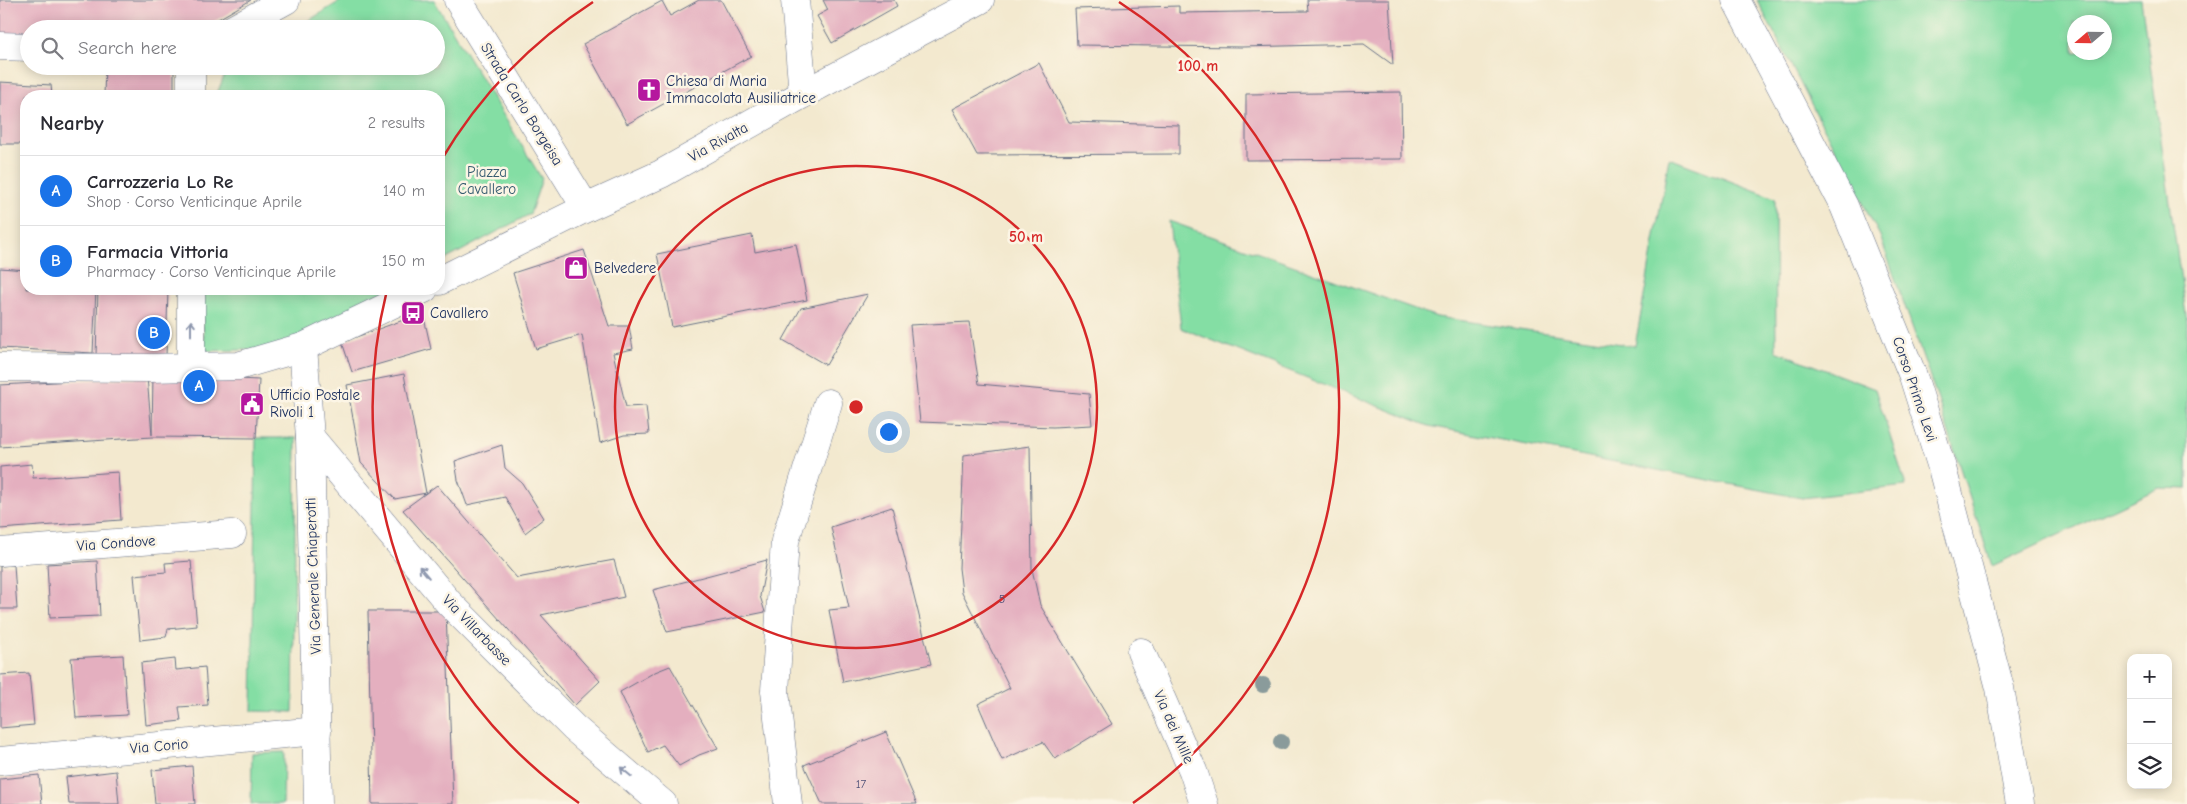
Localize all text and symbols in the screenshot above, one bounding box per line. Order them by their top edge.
north arrow [2067,15,2112,60]
search box [20,20,445,75]
icon: search [38,34,66,62]
text: Search here [78,37,177,59]
street label: Strada Carlo Borgeisa [477,39,567,169]
text: 100 m [1178,57,1218,75]
place label: Chiesa di Maria Immacolata Ausiliatrice [666,72,817,107]
church icon: Chiesa di Maria Immacolata Ausiliatrice [636,77,662,103]
text: Nearby [40,111,104,135]
text: 2 results [368,114,425,132]
street label: Via Rivalta [685,118,751,166]
park label: Piazza Cavallero [458,163,516,198]
text: Carrozzeria Lo Re [87,171,233,193]
text: A [52,182,60,200]
text: 140 m [383,182,425,200]
text: Shop · Corso Venticinque Aprile [87,193,302,211]
text: 50 m [1009,228,1043,246]
text: Farmacia Vittoria [87,241,229,263]
text: B [51,252,61,270]
text: 150 m [382,252,425,270]
shop icon: Belvedere [563,255,589,281]
place label: Belvedere [594,259,657,277]
text: Pharmacy · Corso Venticinque Aprile [87,263,336,281]
bus stop icon: Cavallero [400,300,426,326]
place label: Cavallero [430,304,488,322]
pin: B [138,314,170,352]
one-way arrow [186,320,196,336]
street label: Corso Primo Levi [1889,334,1941,444]
pin: A [183,367,215,405]
place label: Ufficio Postale Rivoli 1 [270,386,360,421]
public building icon: Ufficio Postale Rivoli 1 [239,391,265,417]
centre of rings [847,398,865,416]
your location [876,419,902,445]
street label: Via Generale Chiaperotti [301,497,325,655]
street label: Via Condove [76,531,156,555]
one-way arrow [418,566,429,579]
street label: Via Villarbasse [439,591,516,670]
house number: 5 [999,592,1005,606]
map controls [2127,654,2172,789]
button: + [2127,654,2172,699]
street label: Via dei Mille [1150,688,1198,767]
button: − [2127,699,2172,744]
street label: Via Corio [129,734,189,758]
button: layers [2127,744,2172,789]
one-way arrow [620,767,633,778]
house number: 17 [856,777,867,791]

